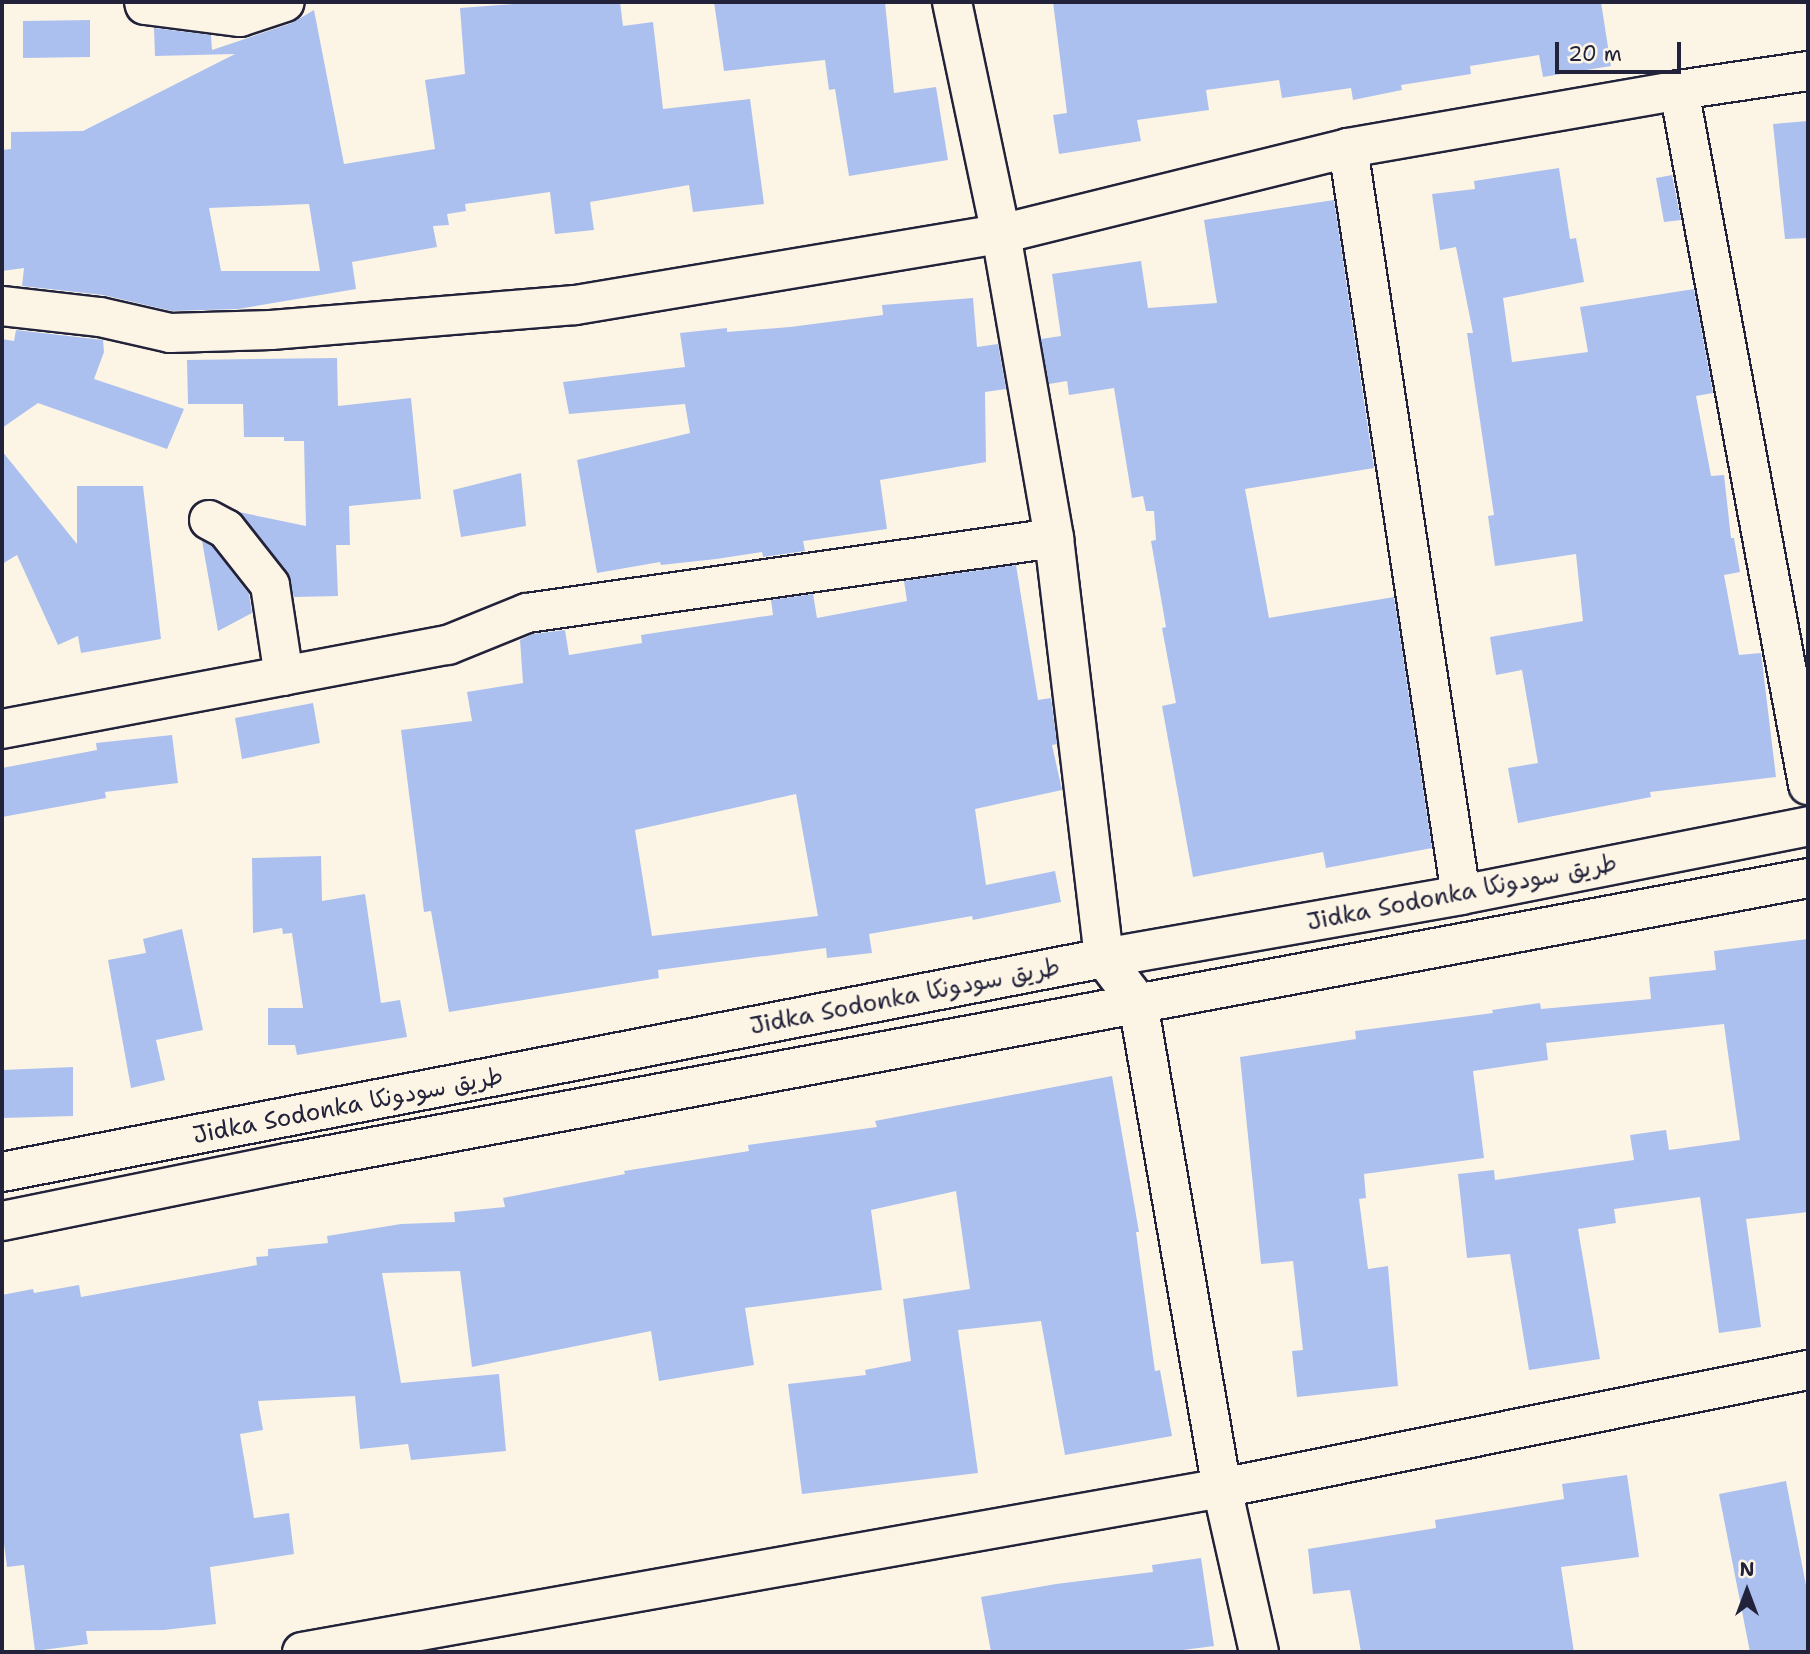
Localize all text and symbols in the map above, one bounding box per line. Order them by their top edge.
scale bar [1558,28,1684,72]
text: 20 m [1568,40,1622,68]
street label: Jidka Sodonka طريق سودونكا [1304,849,1620,937]
street label: Jidka Sodonka طريق سودونكا [747,953,1063,1041]
street label: Jidka Sodonka طريق سودونكا [190,1062,506,1150]
north arrow [1712,1556,1782,1626]
text: N [1739,1557,1755,1582]

